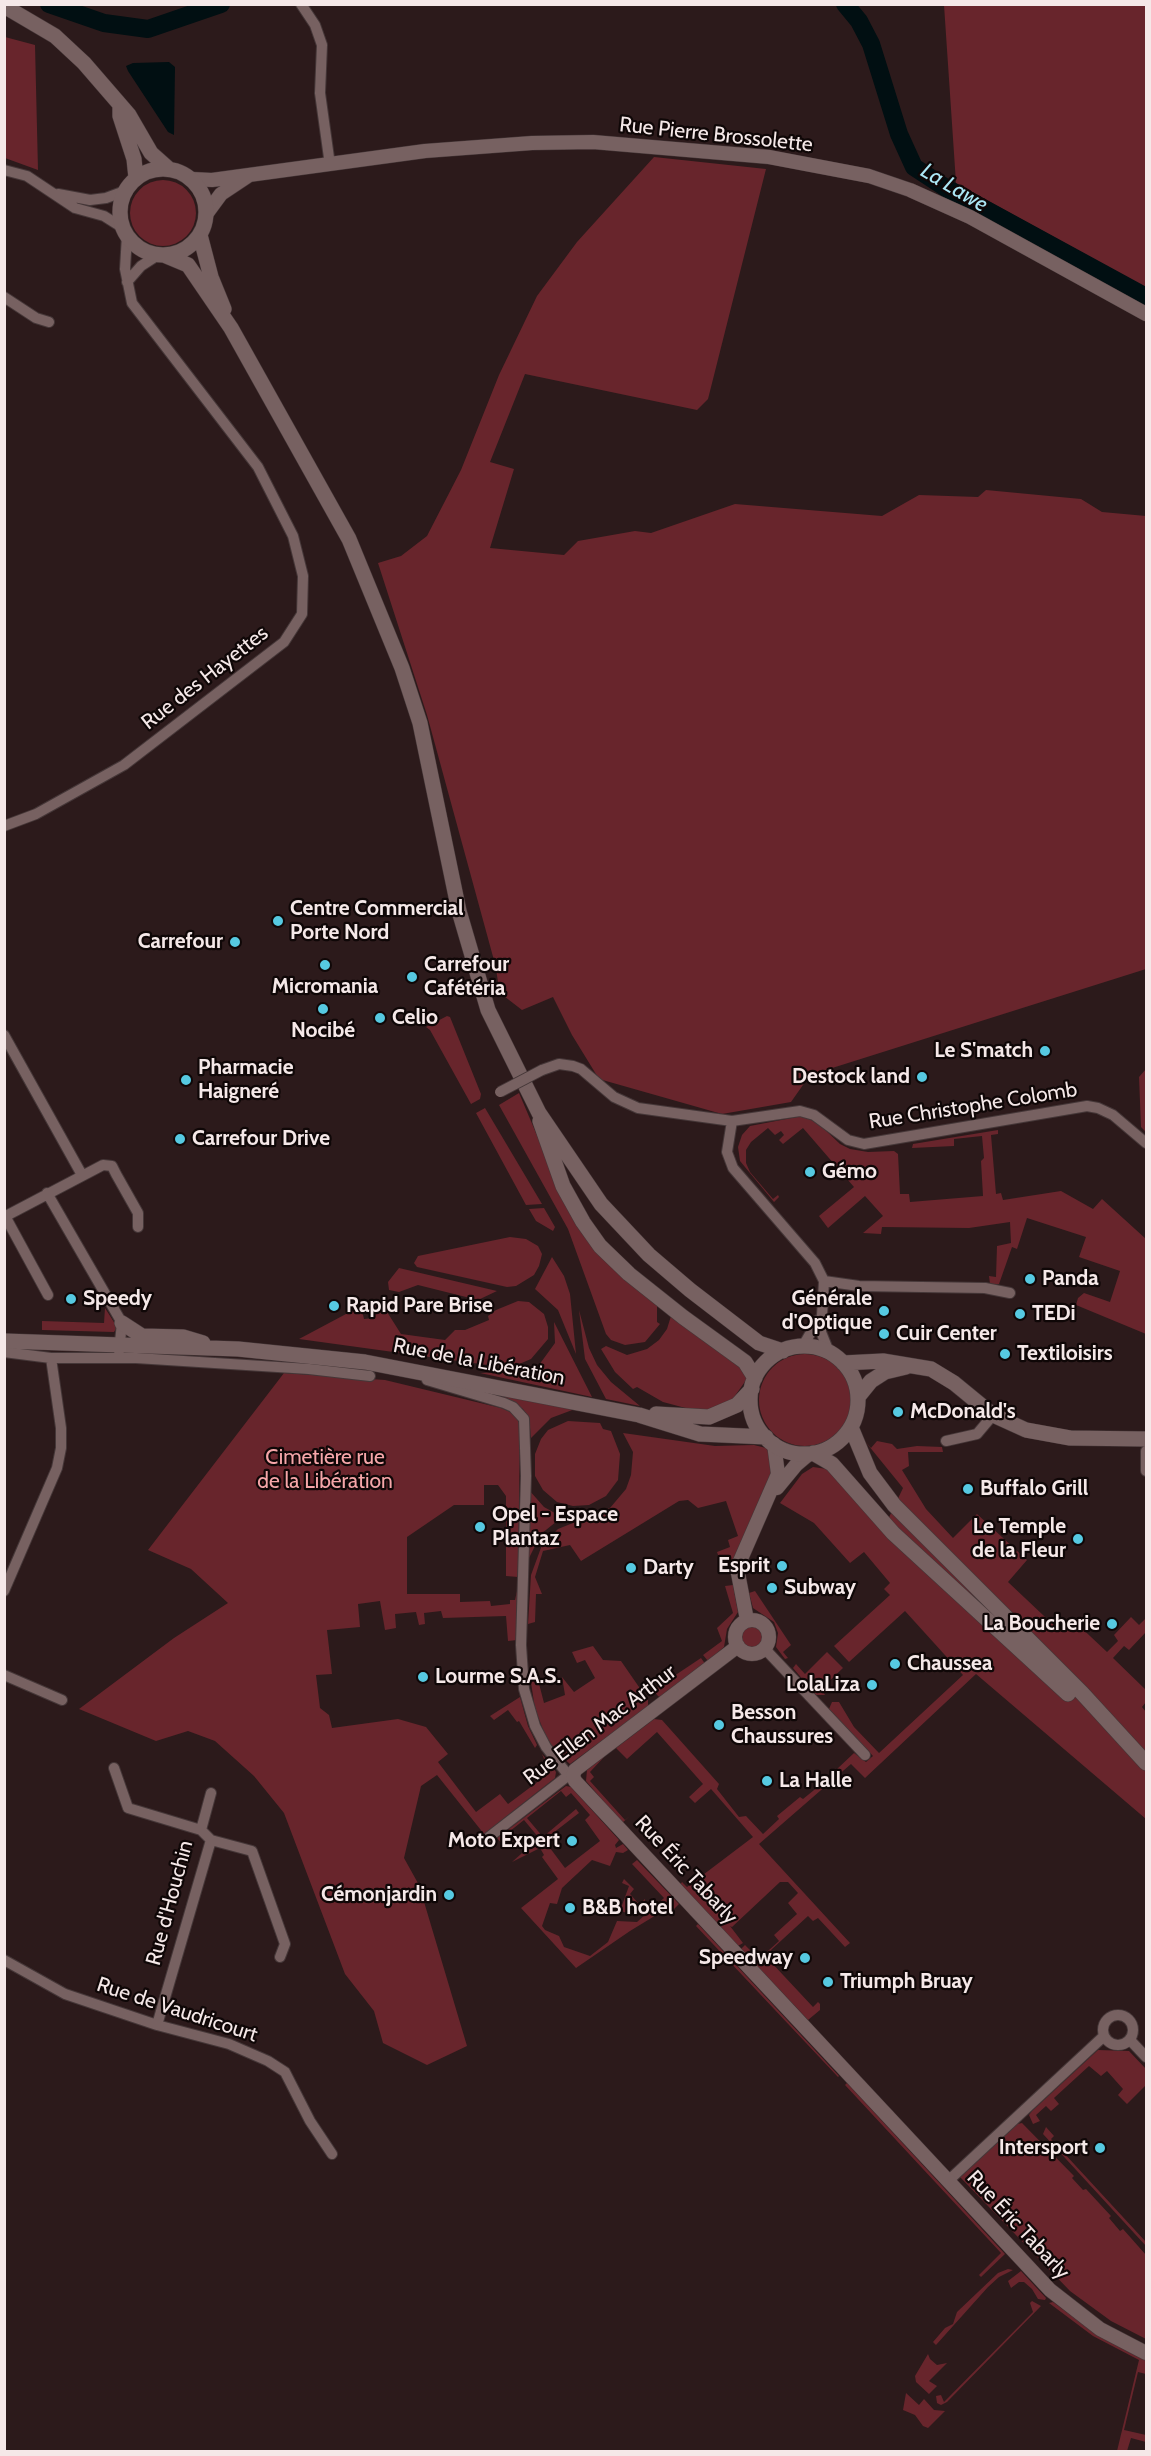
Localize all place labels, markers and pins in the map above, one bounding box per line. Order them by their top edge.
place label: Centre Commercial Porte Nord [290,896,464,946]
marker: Centre Commercial Porte Nord [271,914,285,928]
place label: Carrefour [138,929,223,955]
marker: Carrefour [228,935,242,949]
place label: Carrefour Cafétéria [424,952,509,1002]
marker: Micromania [318,958,332,972]
marker: Carrefour Cafétéria [405,970,419,984]
place label: Micromania [272,974,378,1000]
marker: Nocibé [316,1002,330,1016]
place label: Celio [392,1005,438,1031]
marker: Celio [373,1011,387,1025]
place label: Nocibé [291,1018,355,1044]
place label: Le S'match [934,1038,1033,1064]
marker: Le S'match [1038,1044,1052,1058]
place label: Pharmacie Haigneré [198,1055,293,1105]
place label: Destock land [792,1064,910,1090]
marker: Destock land [915,1070,929,1084]
marker: Pharmacie Haigneré [179,1073,193,1087]
place label: Carrefour Drive [192,1126,330,1152]
marker: Carrefour Drive [173,1132,187,1146]
place label: Gémo [822,1159,877,1185]
marker: Gémo [803,1165,817,1179]
place label: Panda [1042,1266,1099,1292]
marker: Panda [1023,1272,1037,1286]
place label: Speedy [83,1286,152,1312]
place label: Générale d'Optique [782,1286,872,1336]
marker: Speedy [64,1292,78,1306]
place label: Rapid Pare Brise [346,1293,493,1319]
marker: Rapid Pare Brise [327,1299,341,1313]
place label: TEDi [1032,1301,1076,1327]
marker: Générale d'Optique [877,1304,891,1318]
marker: TEDi [1013,1307,1027,1321]
place label: Cuir Center [896,1321,997,1347]
marker: Cuir Center [877,1327,891,1341]
place label: Textiloisirs [1017,1341,1113,1367]
marker: Textiloisirs [998,1347,1012,1361]
place label: McDonald's [910,1399,1016,1425]
marker: McDonald's [891,1405,905,1419]
place label: Buffalo Grill [980,1476,1088,1502]
marker: Buffalo Grill [961,1482,975,1496]
place label: Opel - Espace Plantaz [492,1502,618,1552]
place label: Le Temple de la Fleur [972,1514,1066,1564]
marker: Opel - Espace Plantaz [473,1520,487,1534]
marker: Le Temple de la Fleur [1071,1532,1085,1546]
place label: Esprit [718,1553,770,1579]
place label: Darty [643,1555,694,1581]
marker: Esprit [775,1559,789,1573]
marker: Darty [624,1561,638,1575]
place label: Subway [784,1575,856,1601]
marker: Subway [765,1581,779,1595]
place label: La Boucherie [983,1611,1100,1637]
marker: La Boucherie [1105,1617,1119,1631]
place label: Chaussea [907,1651,992,1677]
marker: Chaussea [888,1657,902,1671]
place label: Lourme S.A.S. [435,1664,561,1690]
marker: Lourme S.A.S. [416,1670,430,1684]
place label: LolaLiza [786,1672,860,1698]
marker: LolaLiza [865,1678,879,1692]
place label: Besson Chaussures [731,1700,833,1750]
marker: Besson Chaussures [712,1718,726,1732]
place label: La Halle [779,1768,852,1794]
marker: La Halle [760,1774,774,1788]
place label: Moto Expert [448,1828,560,1854]
marker: Moto Expert [565,1834,579,1848]
place label: Cémonjardin [321,1882,437,1908]
marker: Cémonjardin [442,1888,456,1902]
place label: B&B hotel [582,1895,673,1921]
marker: B&B hotel [563,1901,577,1915]
place label: Speedway [699,1945,793,1971]
marker: Speedway [798,1951,812,1965]
place label: Triumph Bruay [840,1969,973,1995]
marker: Triumph Bruay [821,1975,835,1989]
place label: Intersport [999,2135,1088,2161]
marker: Intersport [1093,2141,1107,2155]

